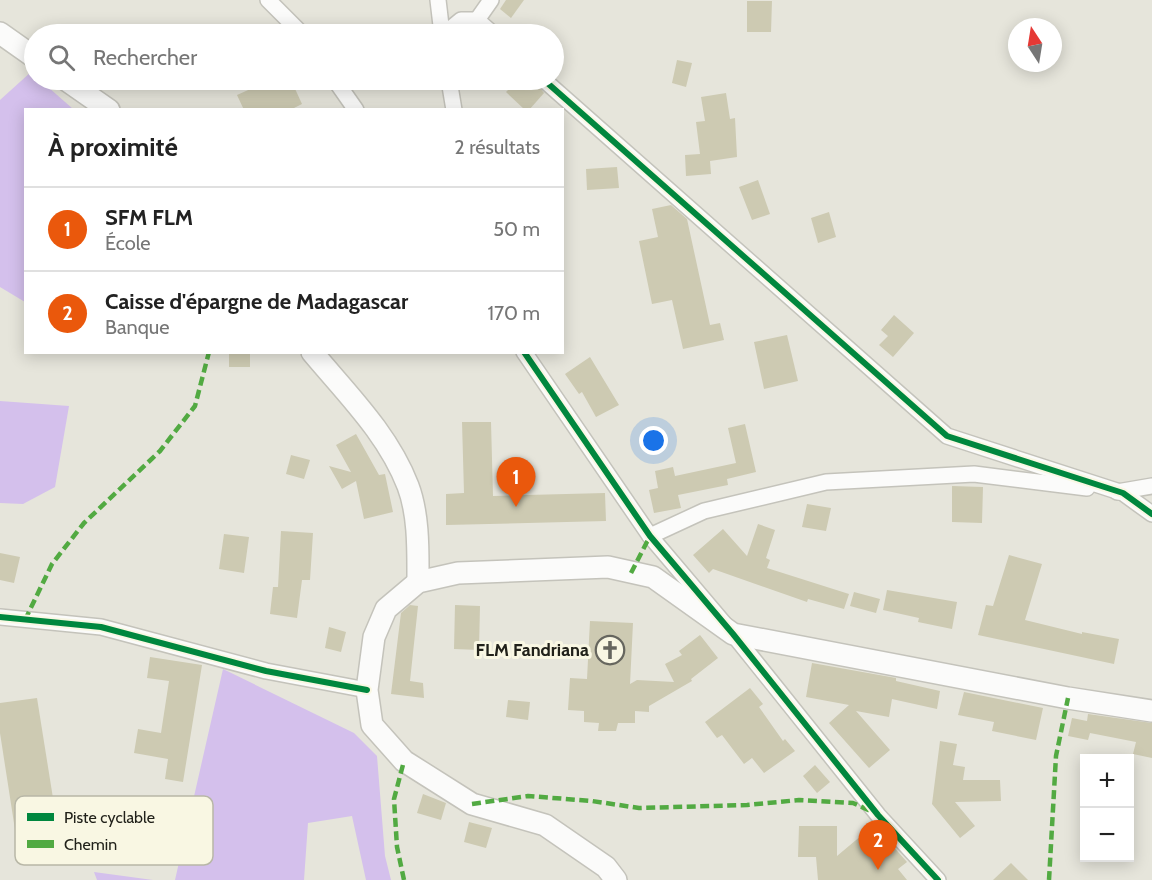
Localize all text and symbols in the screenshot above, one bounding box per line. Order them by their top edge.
north arrow [1008,18,1062,72]
search box [24,24,564,90]
icon: search [45,41,78,74]
text: Rechercher [93,44,197,71]
text: À proximité [48,131,178,163]
text: 2 résultats [454,135,540,159]
text: SFM FLM [105,204,193,231]
text: 1 [64,217,71,241]
text: 50 m [493,217,540,241]
text: École [105,231,151,255]
text: Caisse d'épargne de Madagascar [105,288,408,315]
text: 2 [62,301,73,325]
text: 170 m [488,301,540,325]
text: Banque [105,315,170,339]
your location [639,426,668,455]
pin: 1 [496,458,536,507]
church icon: FLM Fandriana [594,634,626,666]
place label: FLM Fandriana [475,639,589,661]
map controls [1080,754,1134,862]
button: + [1080,754,1134,808]
legend [15,796,213,865]
text: Piste cyclable [64,808,155,827]
button: − [1080,808,1134,862]
pin: 2 [858,820,898,870]
text: Chemin [64,835,117,854]

